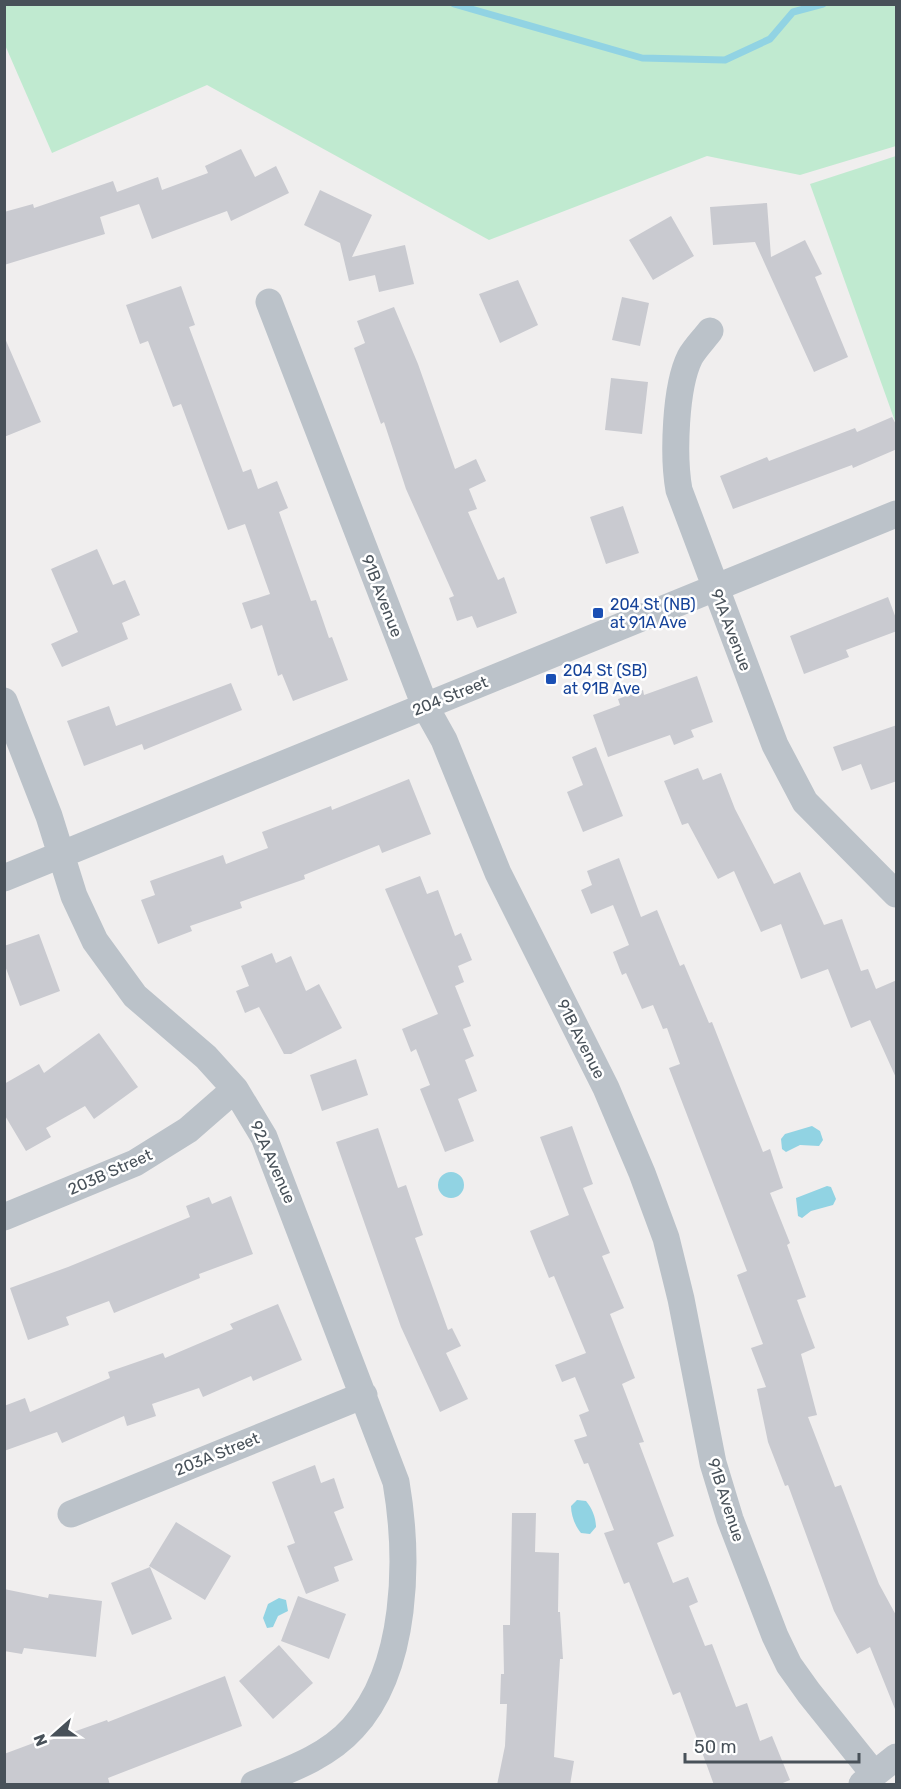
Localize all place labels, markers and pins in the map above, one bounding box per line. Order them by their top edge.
place label: 204 St (NB) at 91A Ave [610,595,696,632]
marker: 204 St (NB) at 91A Ave [591,606,605,620]
place label: 204 St (SB) at 91B Ave [563,661,647,698]
marker: 204 St (SB) at 91B Ave [544,672,558,686]

